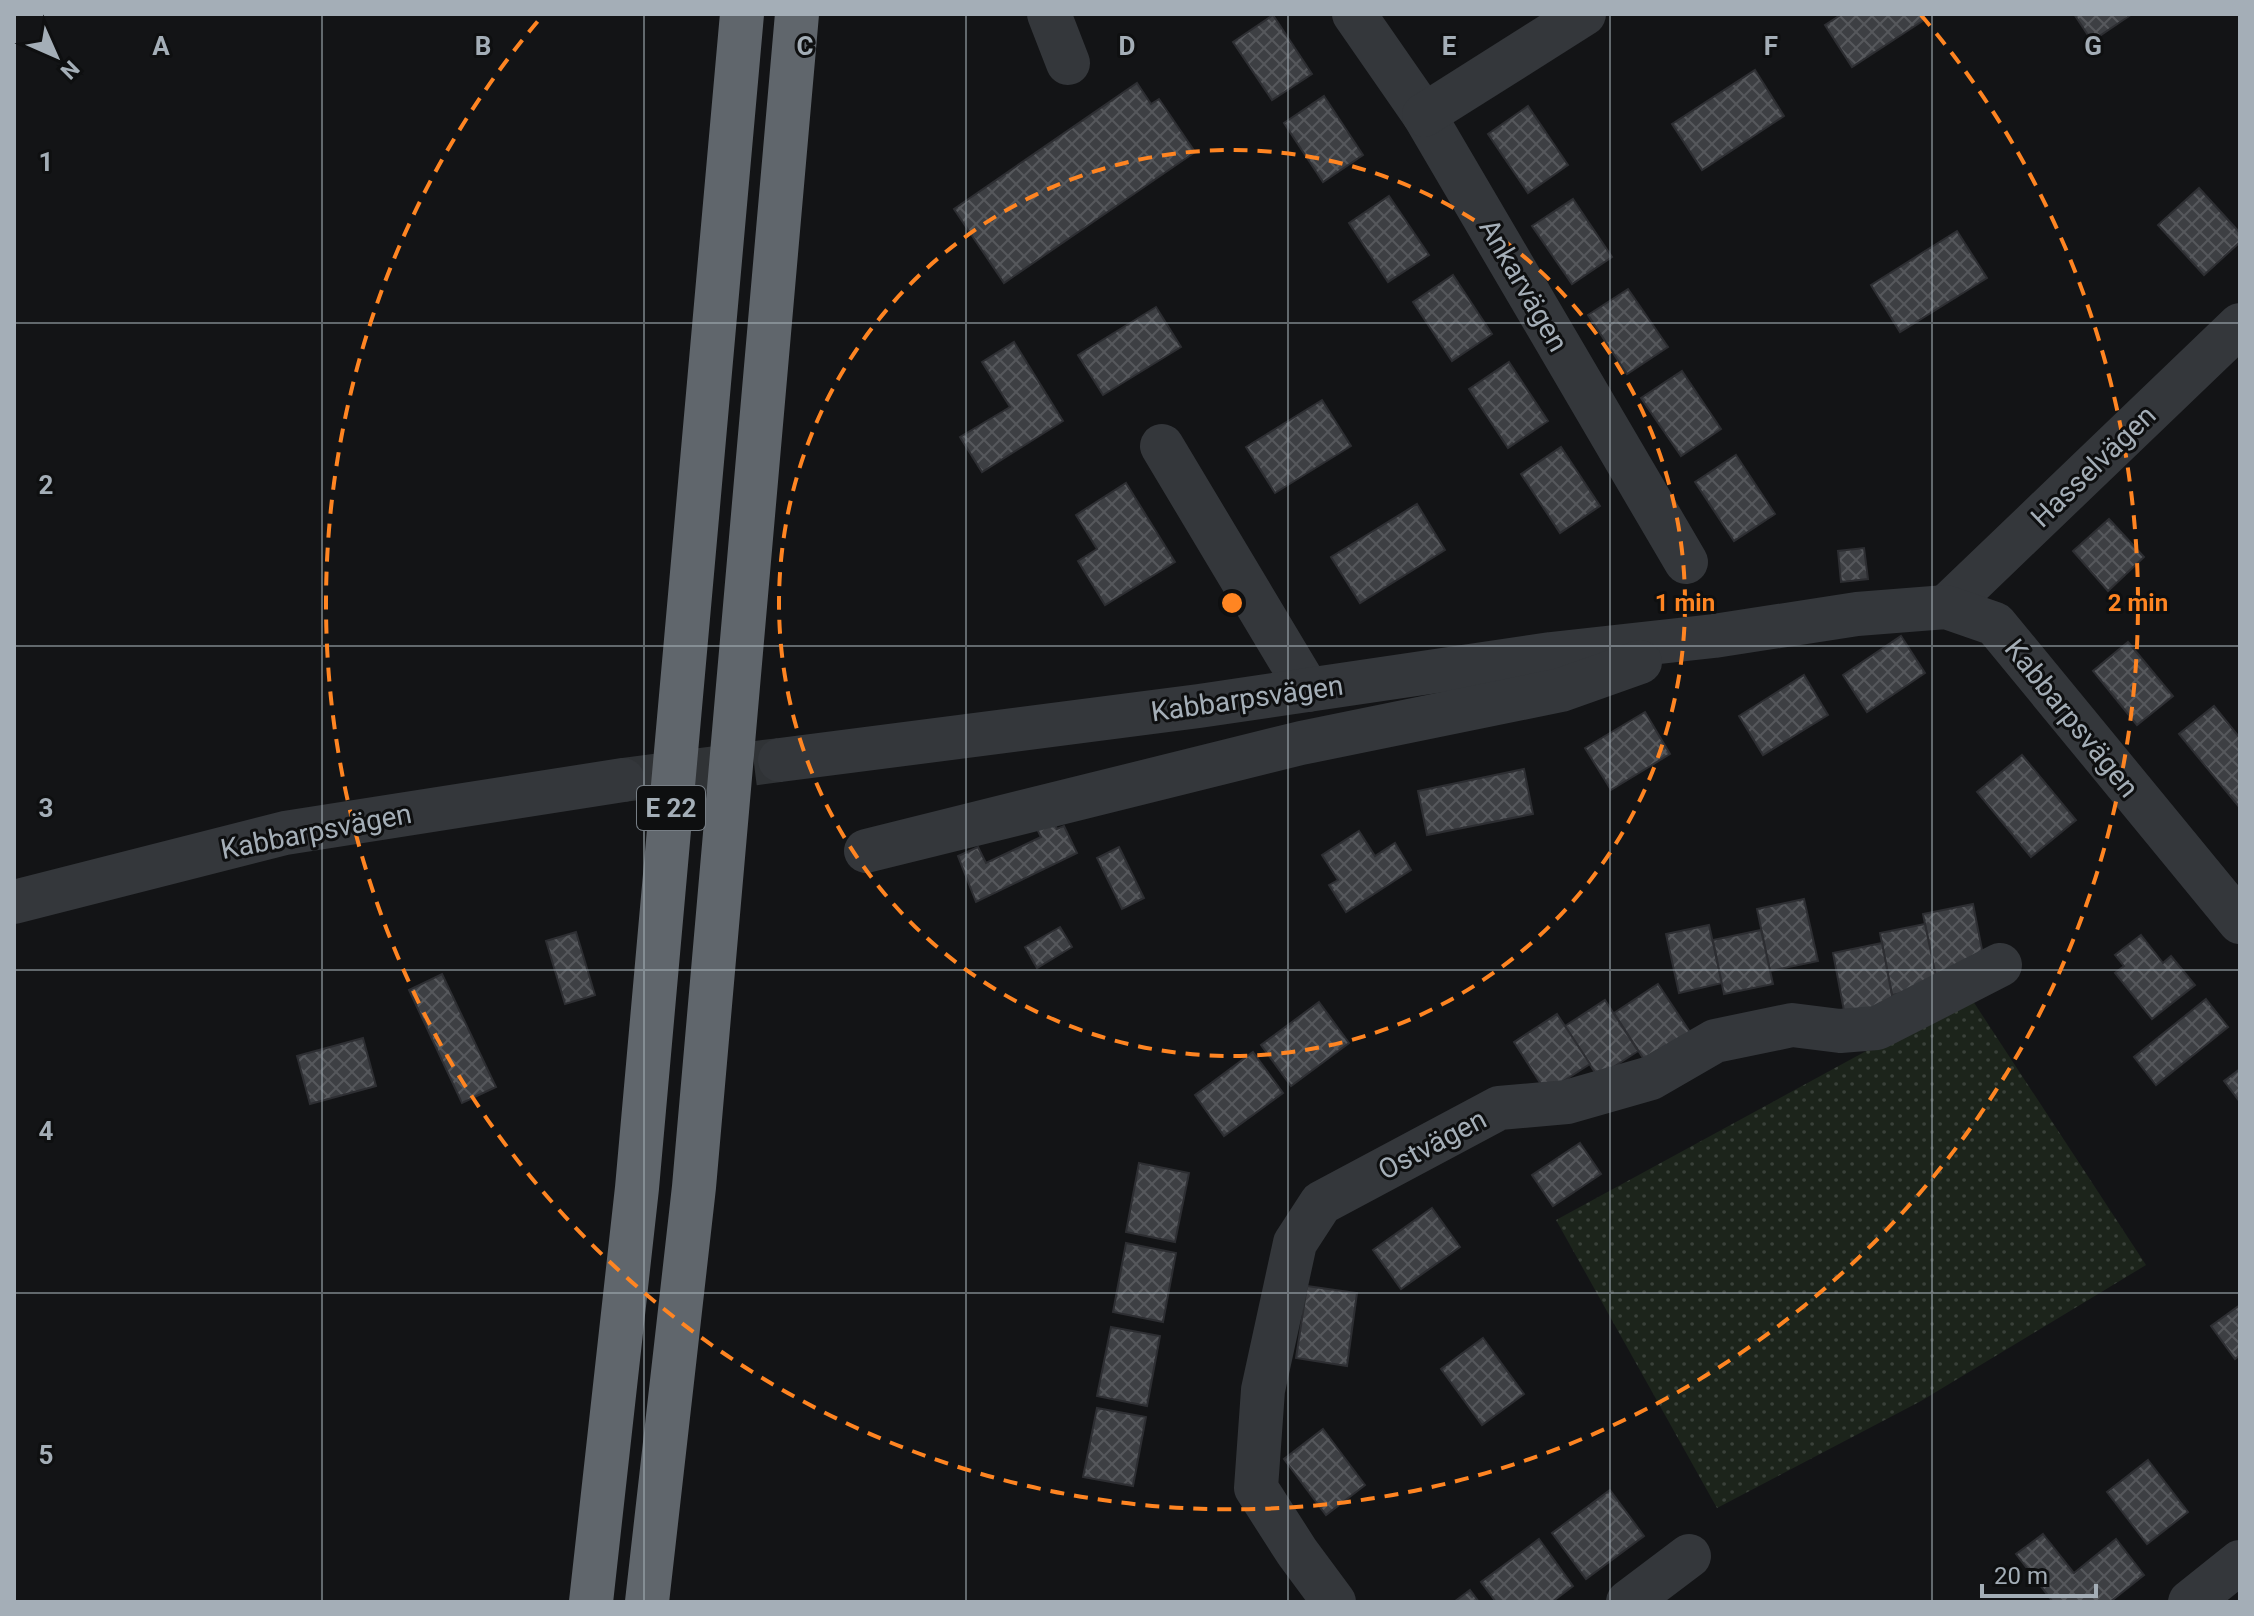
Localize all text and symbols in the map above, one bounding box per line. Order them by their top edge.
north arrow [16,16,96,96]
text: A [152,31,170,61]
text: B [475,31,491,61]
text: C [796,31,814,61]
text: D [1119,31,1135,61]
text: E [1442,31,1457,61]
text: F [1764,31,1778,61]
text: G [2084,31,2102,61]
text: N [55,55,84,84]
text: 1 [39,147,53,177]
street label: Ankarvägen [1472,213,1575,357]
street label: Hasselvägen [2024,399,2162,534]
text: 2 [39,470,53,500]
centre of rings [1218,589,1246,617]
text: 1 min [1655,589,1715,617]
text: 2 min [2108,589,2168,617]
street label: Kabbarpsvägen [1998,633,2145,804]
street label: Kabbarpsvägen [1149,669,1345,728]
road number: E 22 [637,786,705,830]
text: 3 [39,793,53,823]
street label: Kabbarpsvägen [218,797,414,866]
street label: Ostvägen [1373,1102,1492,1187]
text: 4 [39,1116,54,1146]
text: 5 [39,1440,53,1470]
scale bar [1982,1548,2096,1598]
text: 20 m [1994,1562,2048,1590]

